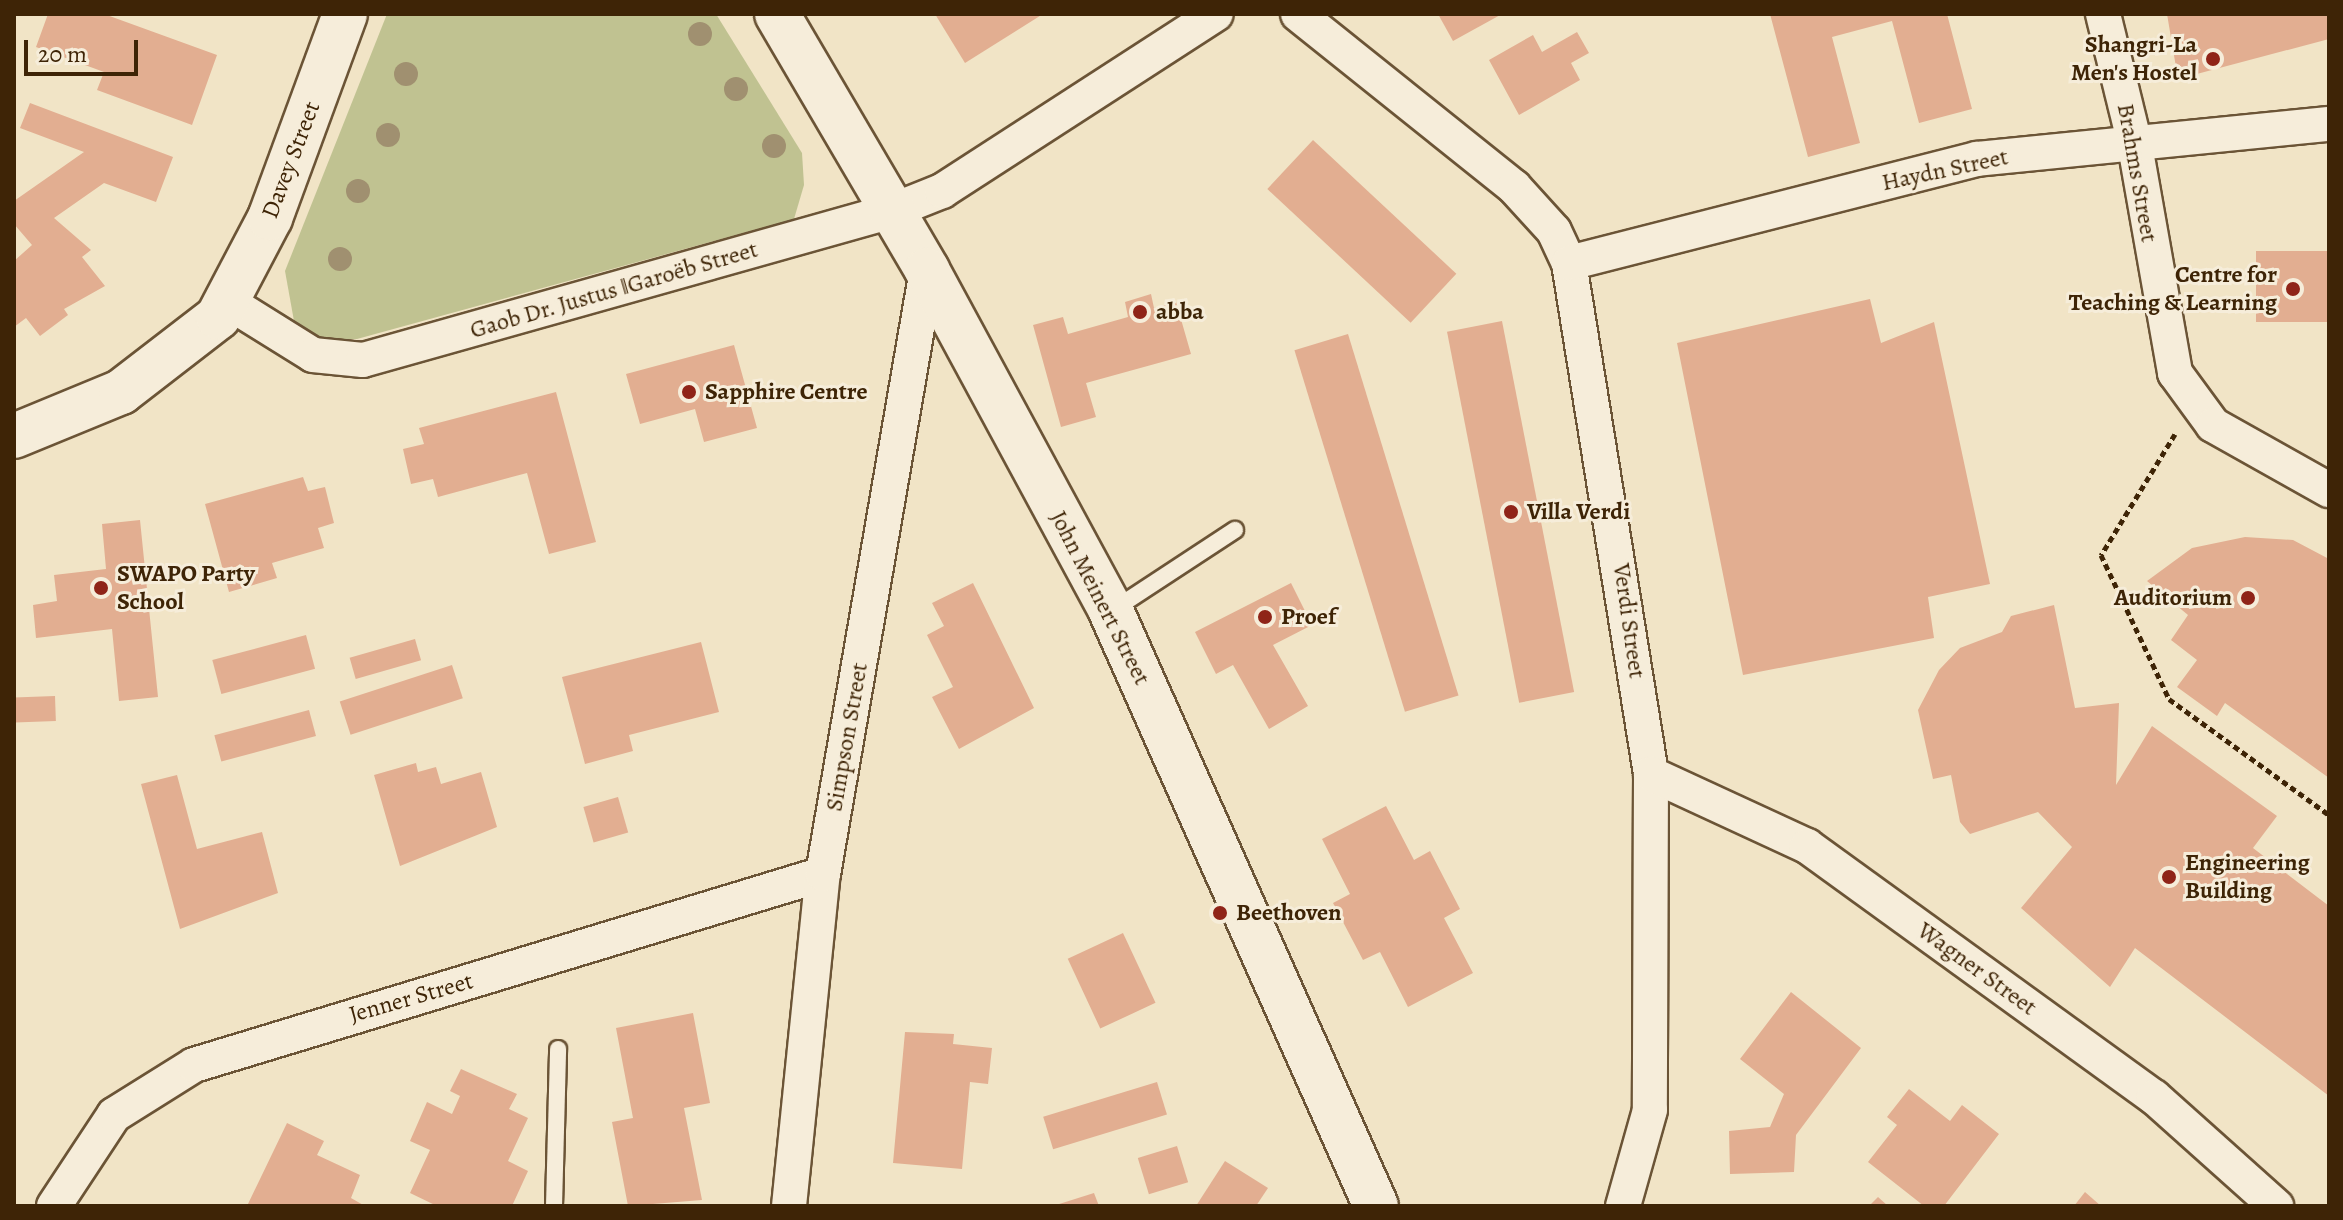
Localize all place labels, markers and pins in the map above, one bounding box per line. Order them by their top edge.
place label: Shangri-La Men's Hostel [2071,31,2197,87]
marker: Shangri-La Men's Hostel [2204,50,2222,68]
place label: Centre for Teaching & Learning [2069,261,2277,317]
marker: Centre for Teaching & Learning [2284,280,2302,298]
place label: abba [1156,298,1204,326]
marker: abba [1131,303,1149,321]
place label: Sapphire Centre [705,378,868,406]
marker: Sapphire Centre [680,383,698,401]
place label: Villa Verdi [1527,498,1630,526]
marker: Villa Verdi [1502,503,1520,521]
place label: SWAPO Party School [117,560,255,616]
marker: SWAPO Party School [92,579,110,597]
place label: Auditorium [2114,584,2232,612]
marker: Auditorium [2239,589,2257,607]
place label: Proef [1281,603,1336,631]
marker: Proef [1256,608,1274,626]
place label: Engineering Building [2185,849,2310,905]
marker: Engineering Building [2160,868,2178,886]
place label: Beethoven [1236,899,1342,927]
marker: Beethoven [1211,904,1229,922]

